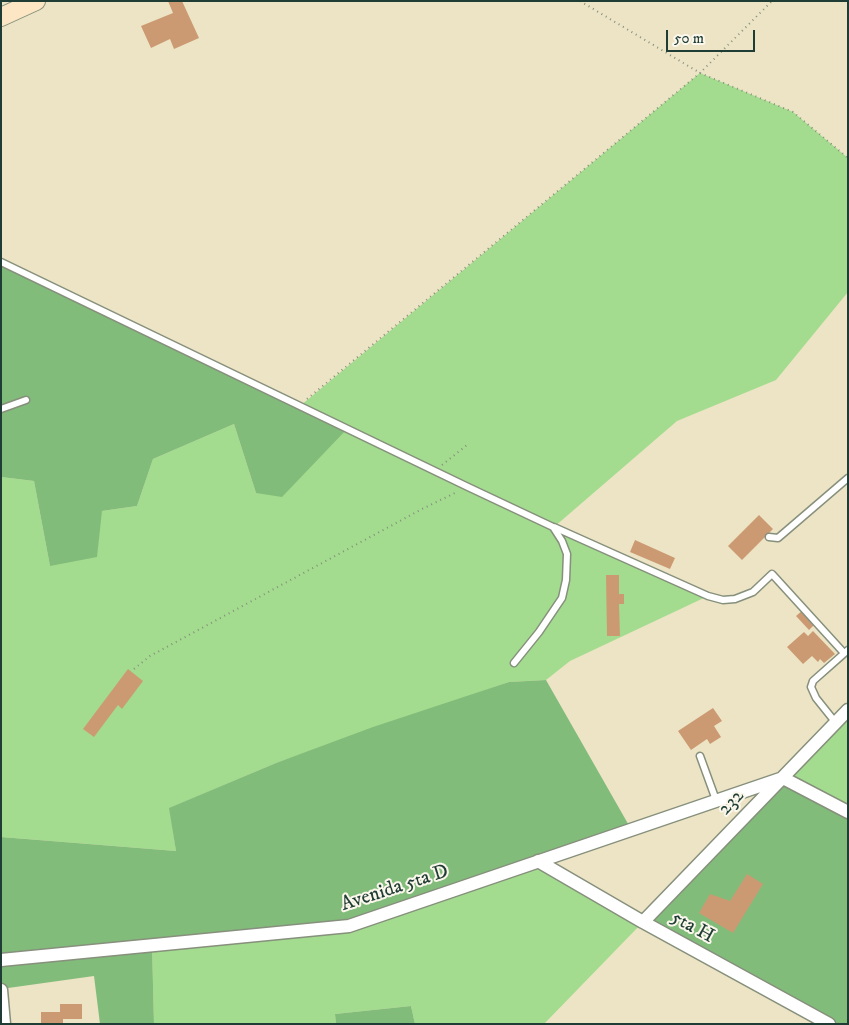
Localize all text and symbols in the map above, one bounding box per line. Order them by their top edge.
scale bar [669,20,758,52]
text: 50 m [674,29,704,48]
street label: 232 [714,785,750,821]
street label: Avenida 5ta D [338,860,452,918]
street label: 5ta H [666,906,718,950]

